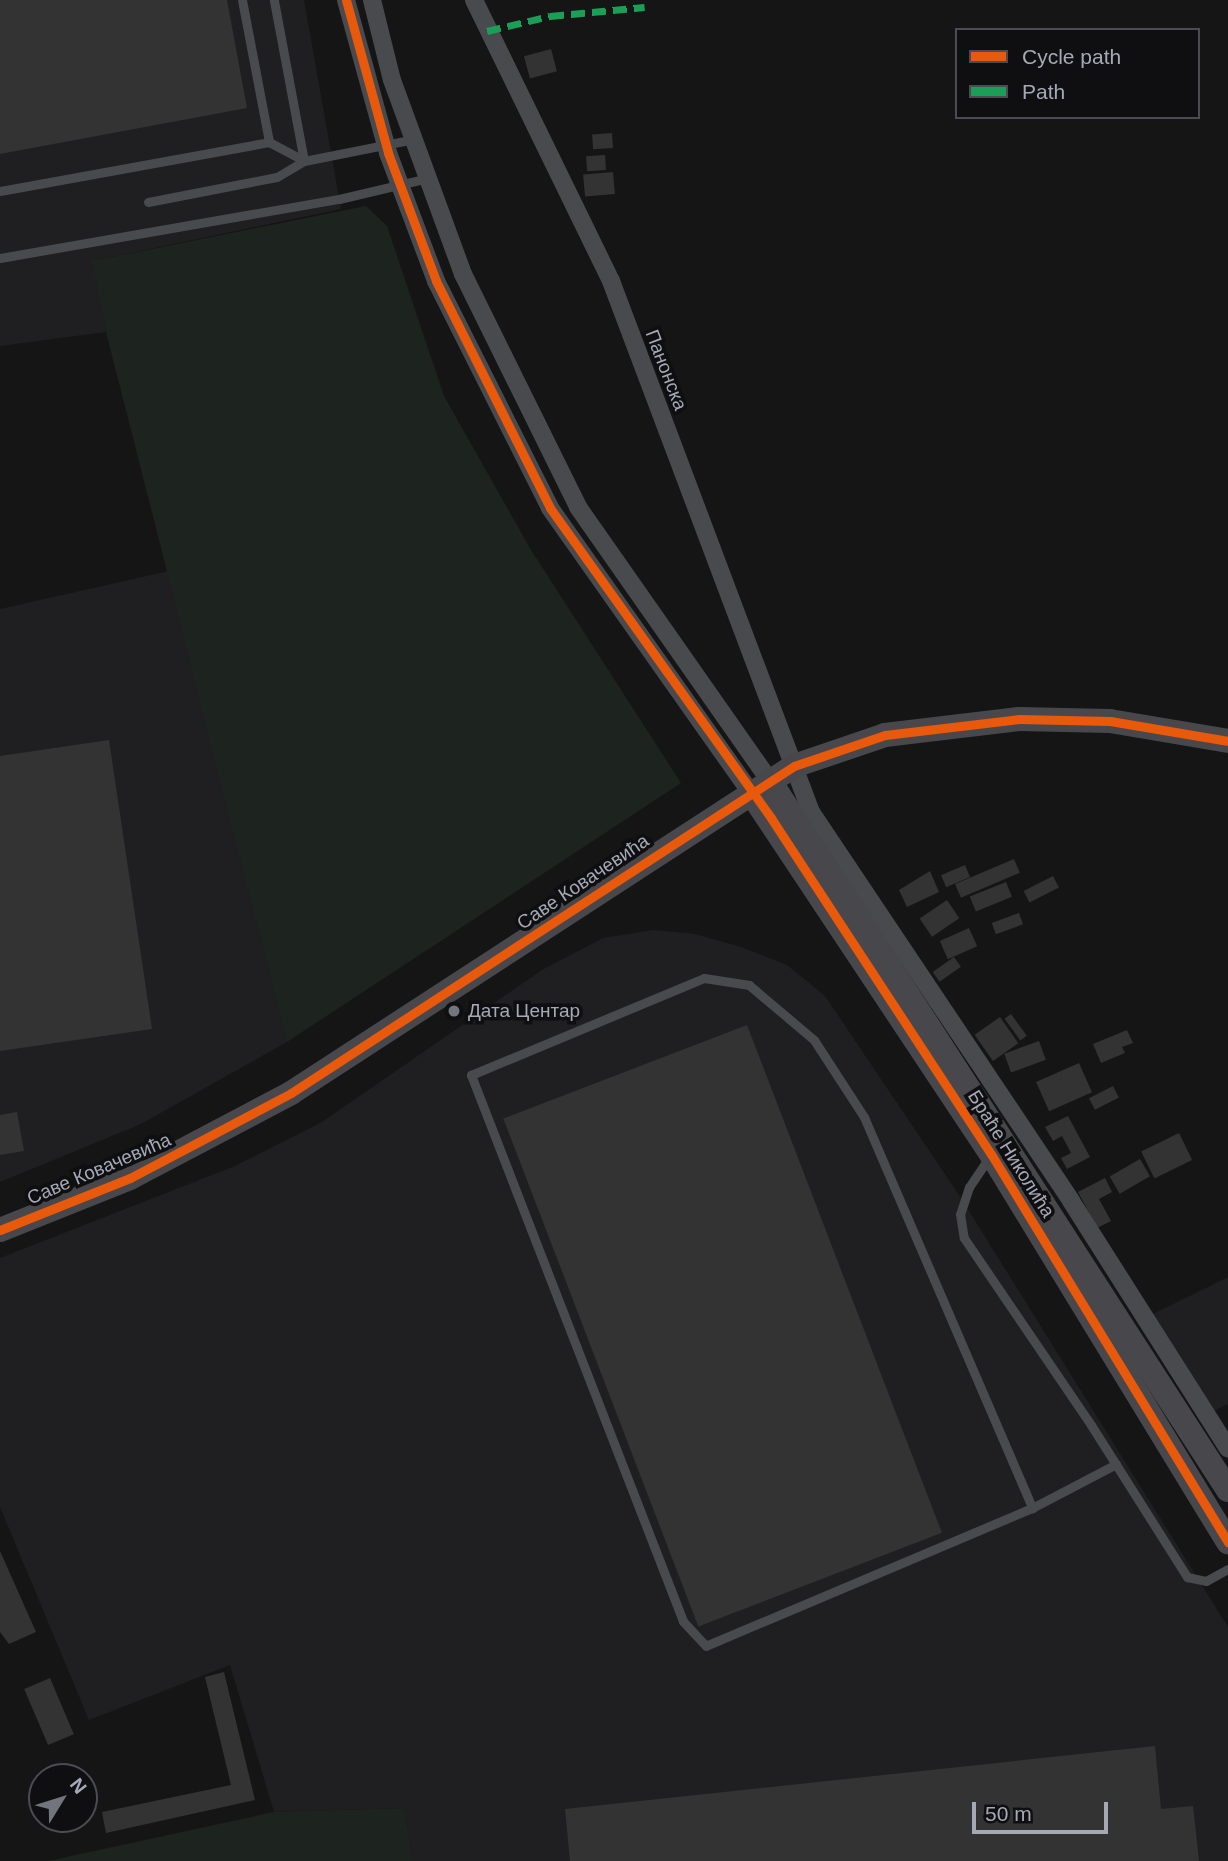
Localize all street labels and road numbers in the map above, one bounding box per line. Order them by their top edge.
street label: Панонска [640,326,692,414]
street label: Саве Ковачевића [513,829,653,935]
street label: Браће Николића [963,1086,1059,1222]
street label: Саве Ковачевића [24,1128,174,1210]

